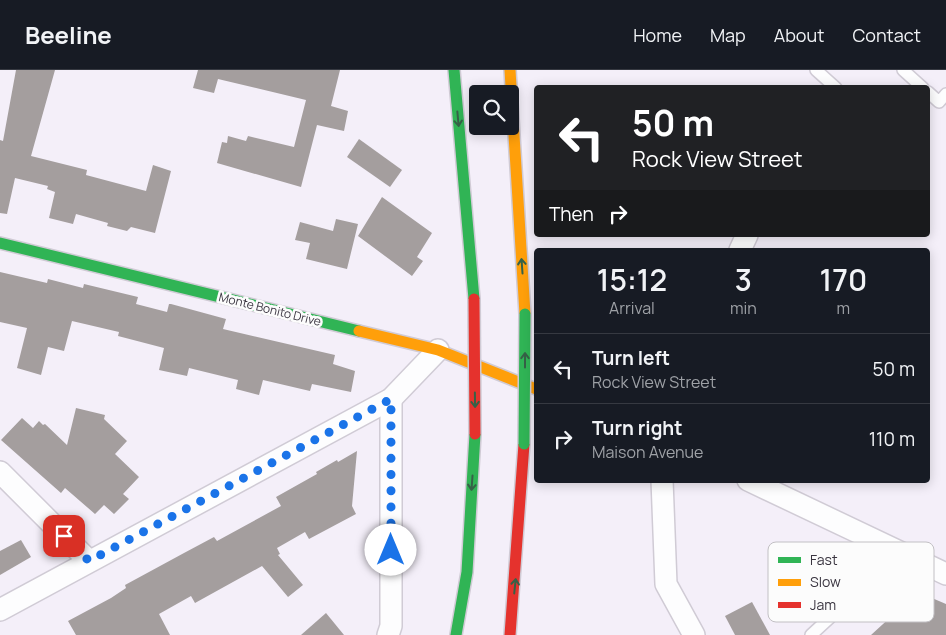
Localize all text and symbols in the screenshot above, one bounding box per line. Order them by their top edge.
text: Beeline [25,18,112,51]
text: Home [633,23,682,47]
text: Map [710,23,746,47]
text: About [774,23,824,47]
text: Contact [852,23,921,47]
map controls [469,85,519,135]
button: search [469,85,519,135]
text: 50 m [632,99,714,147]
icon: left [549,105,614,170]
one-way arrow [453,110,463,126]
text: Rock View Street [632,144,803,174]
icon: right [604,200,632,228]
text: Then [549,201,594,227]
one-way arrow [517,258,526,274]
text: 15:12 [597,259,667,300]
text: 3 [735,259,752,300]
text: 170 [820,259,867,300]
street label: Monte Bonito Drive [217,288,323,330]
text: Arrival [609,297,655,319]
text: min [730,297,757,319]
text: m [837,297,850,319]
text: Turn left [592,345,670,371]
one-way arrow [520,352,530,368]
icon: left [549,355,577,383]
text: 50 m [873,356,915,382]
text: Rock View Street [592,371,716,393]
one-way arrow [470,392,480,408]
text: Turn right [592,415,682,441]
icon: right [549,425,577,453]
text: 110 m [869,426,915,452]
text: Maison Avenue [592,441,703,463]
one-way arrow [467,474,477,490]
pin [43,515,85,557]
icon: arrive [50,522,78,550]
position arrow [364,523,416,575]
legend [768,542,934,622]
text: Fast [810,550,838,569]
text: Slow [810,572,841,591]
one-way arrow [510,579,520,595]
text: Jam [810,595,836,614]

